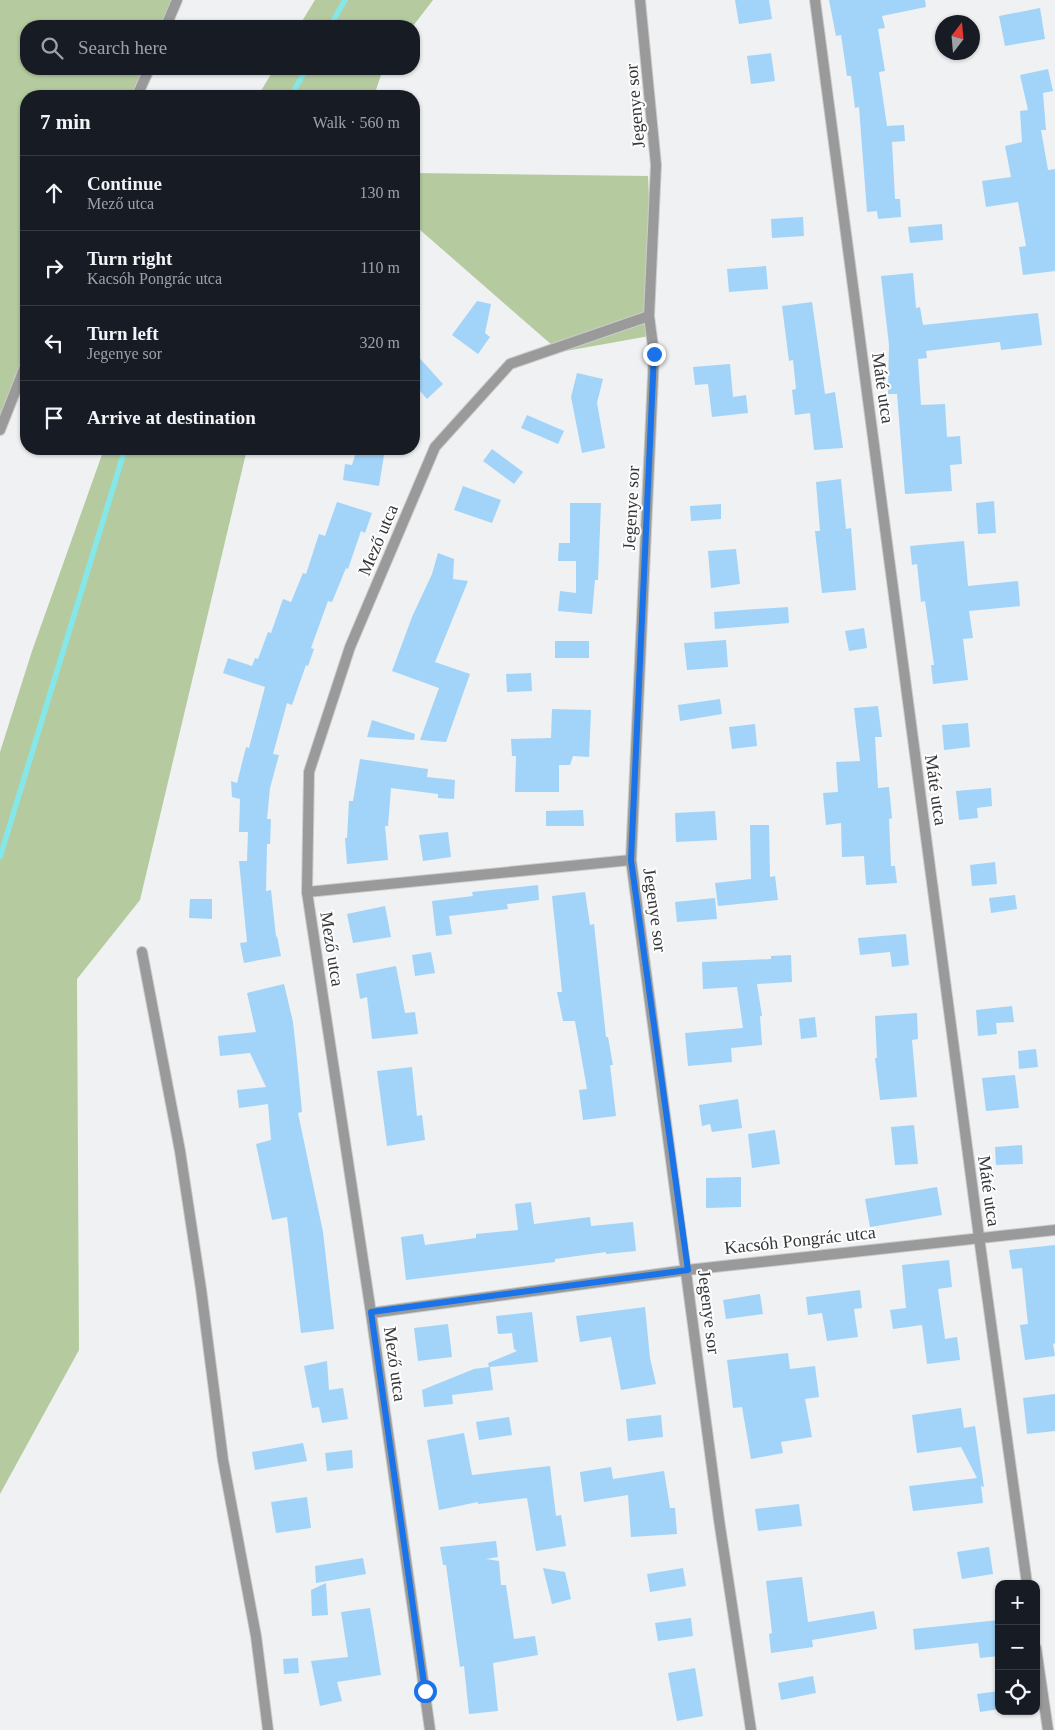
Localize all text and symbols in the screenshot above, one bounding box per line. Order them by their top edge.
north arrow [935,15,980,60]
search box [20,20,420,75]
icon: search [38,34,66,62]
text: Search here [78,37,167,58]
street label: Jegenye sor [621,63,649,149]
text: 7 min [40,110,91,134]
text: Walk · 560 m [313,114,400,131]
text: Continue [87,173,162,194]
icon: ahead [40,179,68,207]
text: 130 m [360,184,400,201]
text: Mező utca [87,195,154,212]
text: Turn right [87,248,172,269]
icon: right [40,254,68,282]
text: 110 m [360,259,400,276]
text: Kacsóh Pongrác utca [87,270,222,287]
text: Turn left [87,323,159,344]
icon: left [40,329,68,357]
text: 320 m [360,334,400,351]
route end [643,343,666,366]
text: Jegenye sor [87,345,162,362]
street label: Máté utca [868,351,898,425]
icon: arrive [40,404,68,432]
text: Arrive at destination [87,407,256,428]
street label: Jegenye sor [619,465,643,551]
street label: Mező utca [354,501,402,579]
street label: Máté utca [921,753,951,827]
street label: Jegenye sor [639,867,671,953]
street label: Mező utca [316,910,348,988]
street label: Máté utca [974,1154,1004,1228]
street label: Kacsóh Pongrác utca [723,1222,877,1258]
street label: Jegenye sor [694,1269,724,1355]
street label: Mező utca [380,1325,410,1403]
map controls [995,1580,1040,1715]
button: + [995,1580,1040,1625]
button: − [995,1625,1040,1670]
button: locate [995,1670,1040,1715]
route start [414,1680,437,1703]

